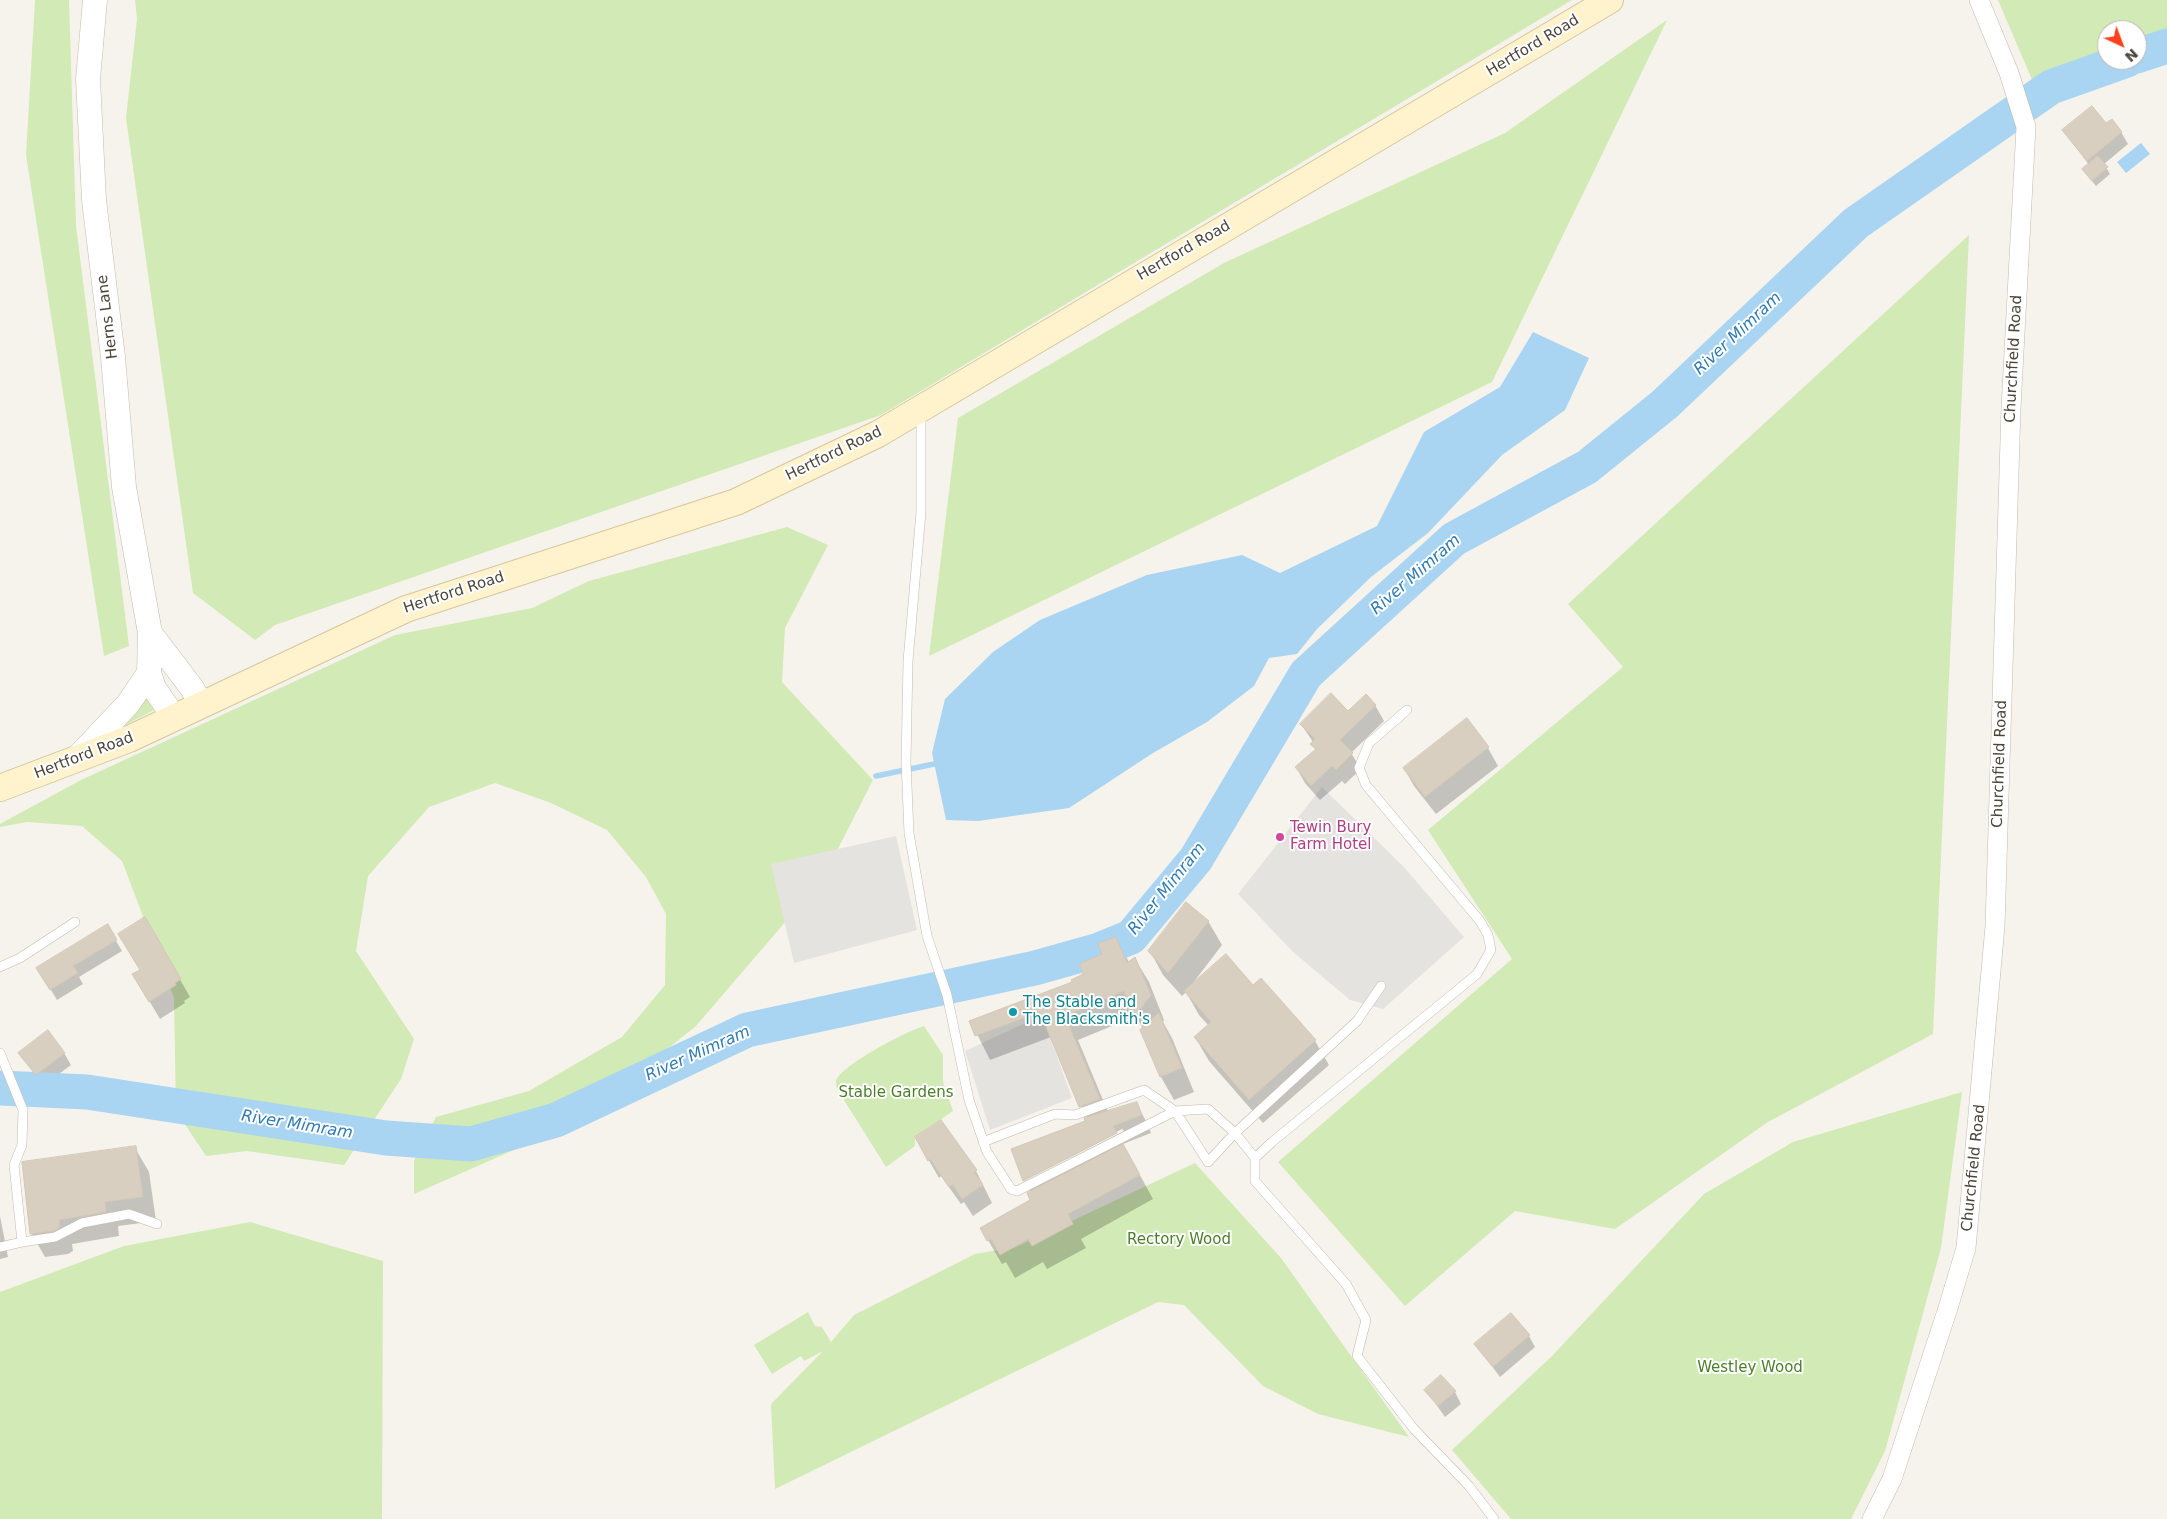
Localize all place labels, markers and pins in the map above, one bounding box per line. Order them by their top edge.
place label: Tewin Bury Farm Hotel [1290,819,1371,854]
marker: Tewin Bury Farm Hotel [1274,831,1286,843]
place label: The Stable and The Blacksmith's [1023,994,1150,1029]
marker: The Stable and The Blacksmith's [1007,1006,1019,1018]

